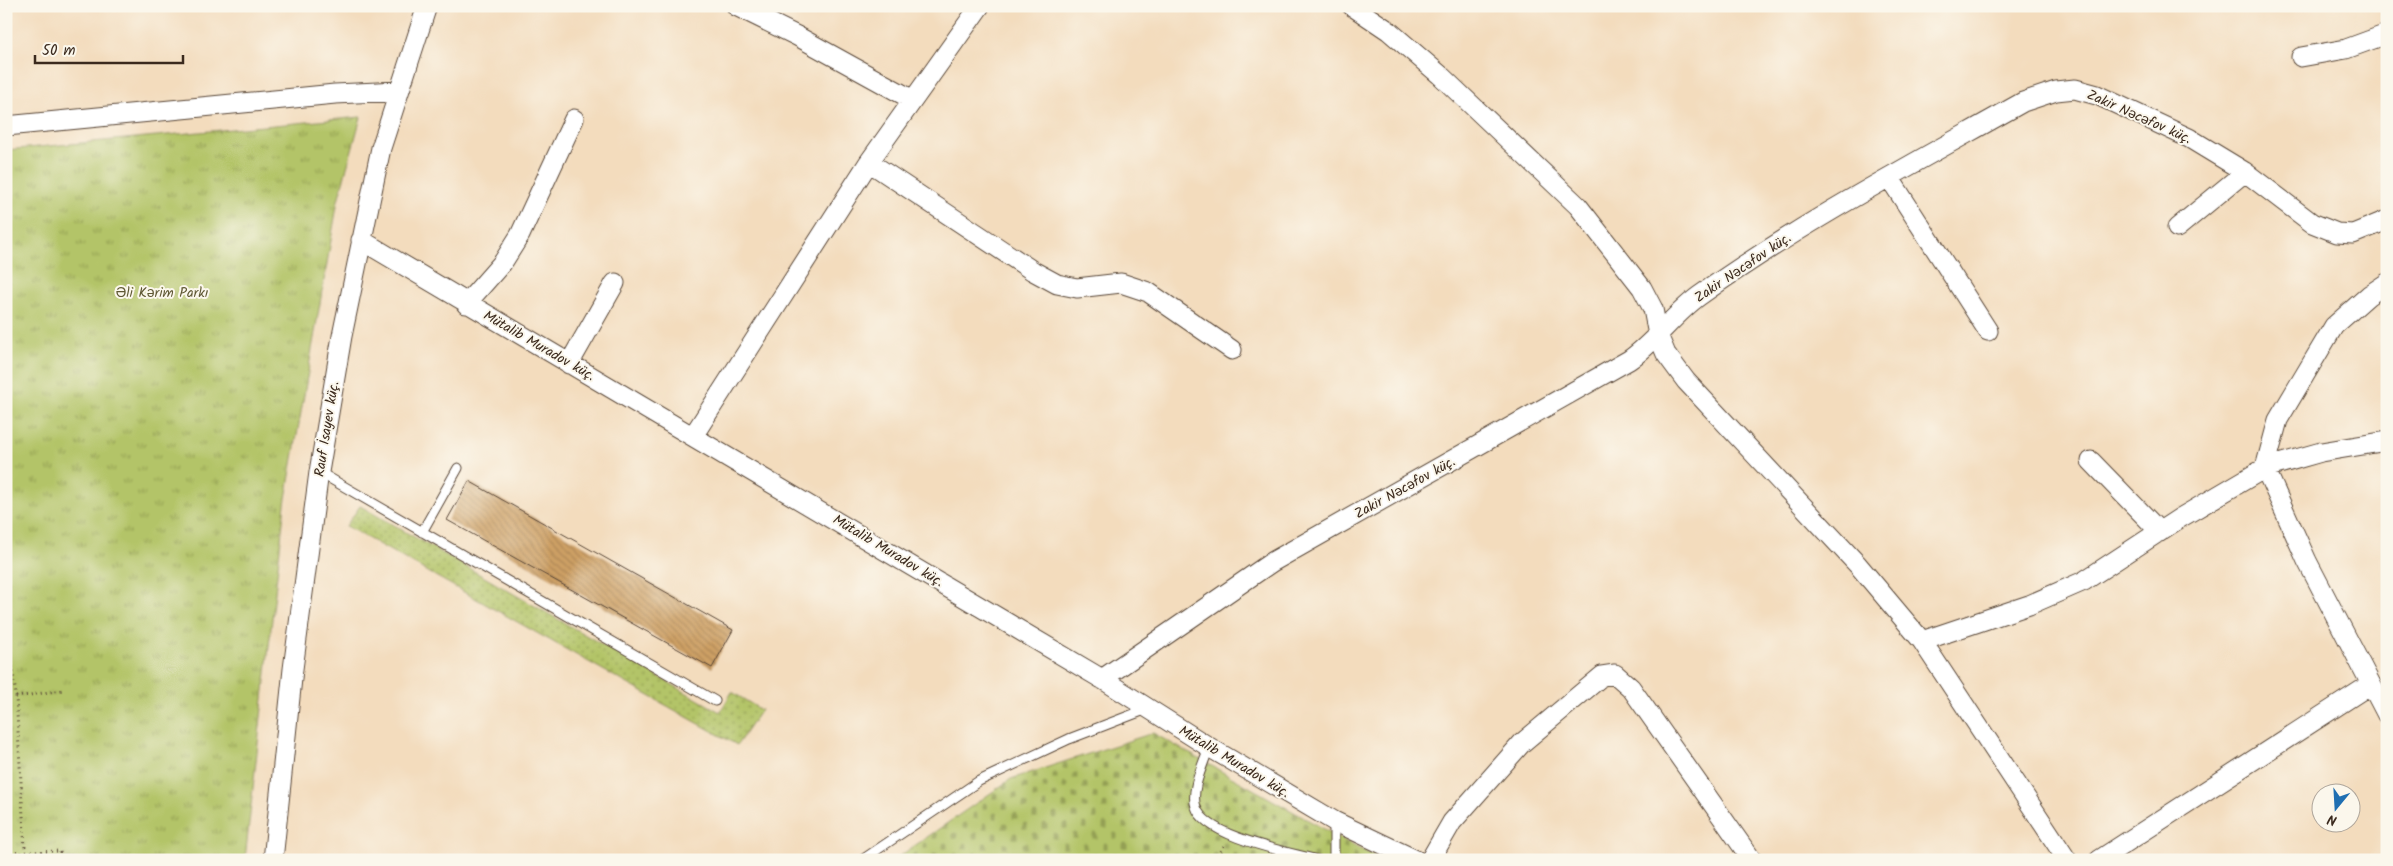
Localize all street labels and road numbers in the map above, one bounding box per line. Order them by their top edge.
street label: Zakir Nəcəfov küç. [2083,84,2195,150]
street label: Zakir Nəcəfov küç. [1690,227,1796,309]
street label: Mütalib Muradov küç. [479,305,599,387]
street label: Rauf İsayev küç. [309,380,345,478]
street label: Zakir Nəcəfov küç. [1350,451,1460,525]
street label: Mütalib Muradov küç. [828,509,948,593]
street label: Mütalib Muradov küç. [1174,720,1294,804]

